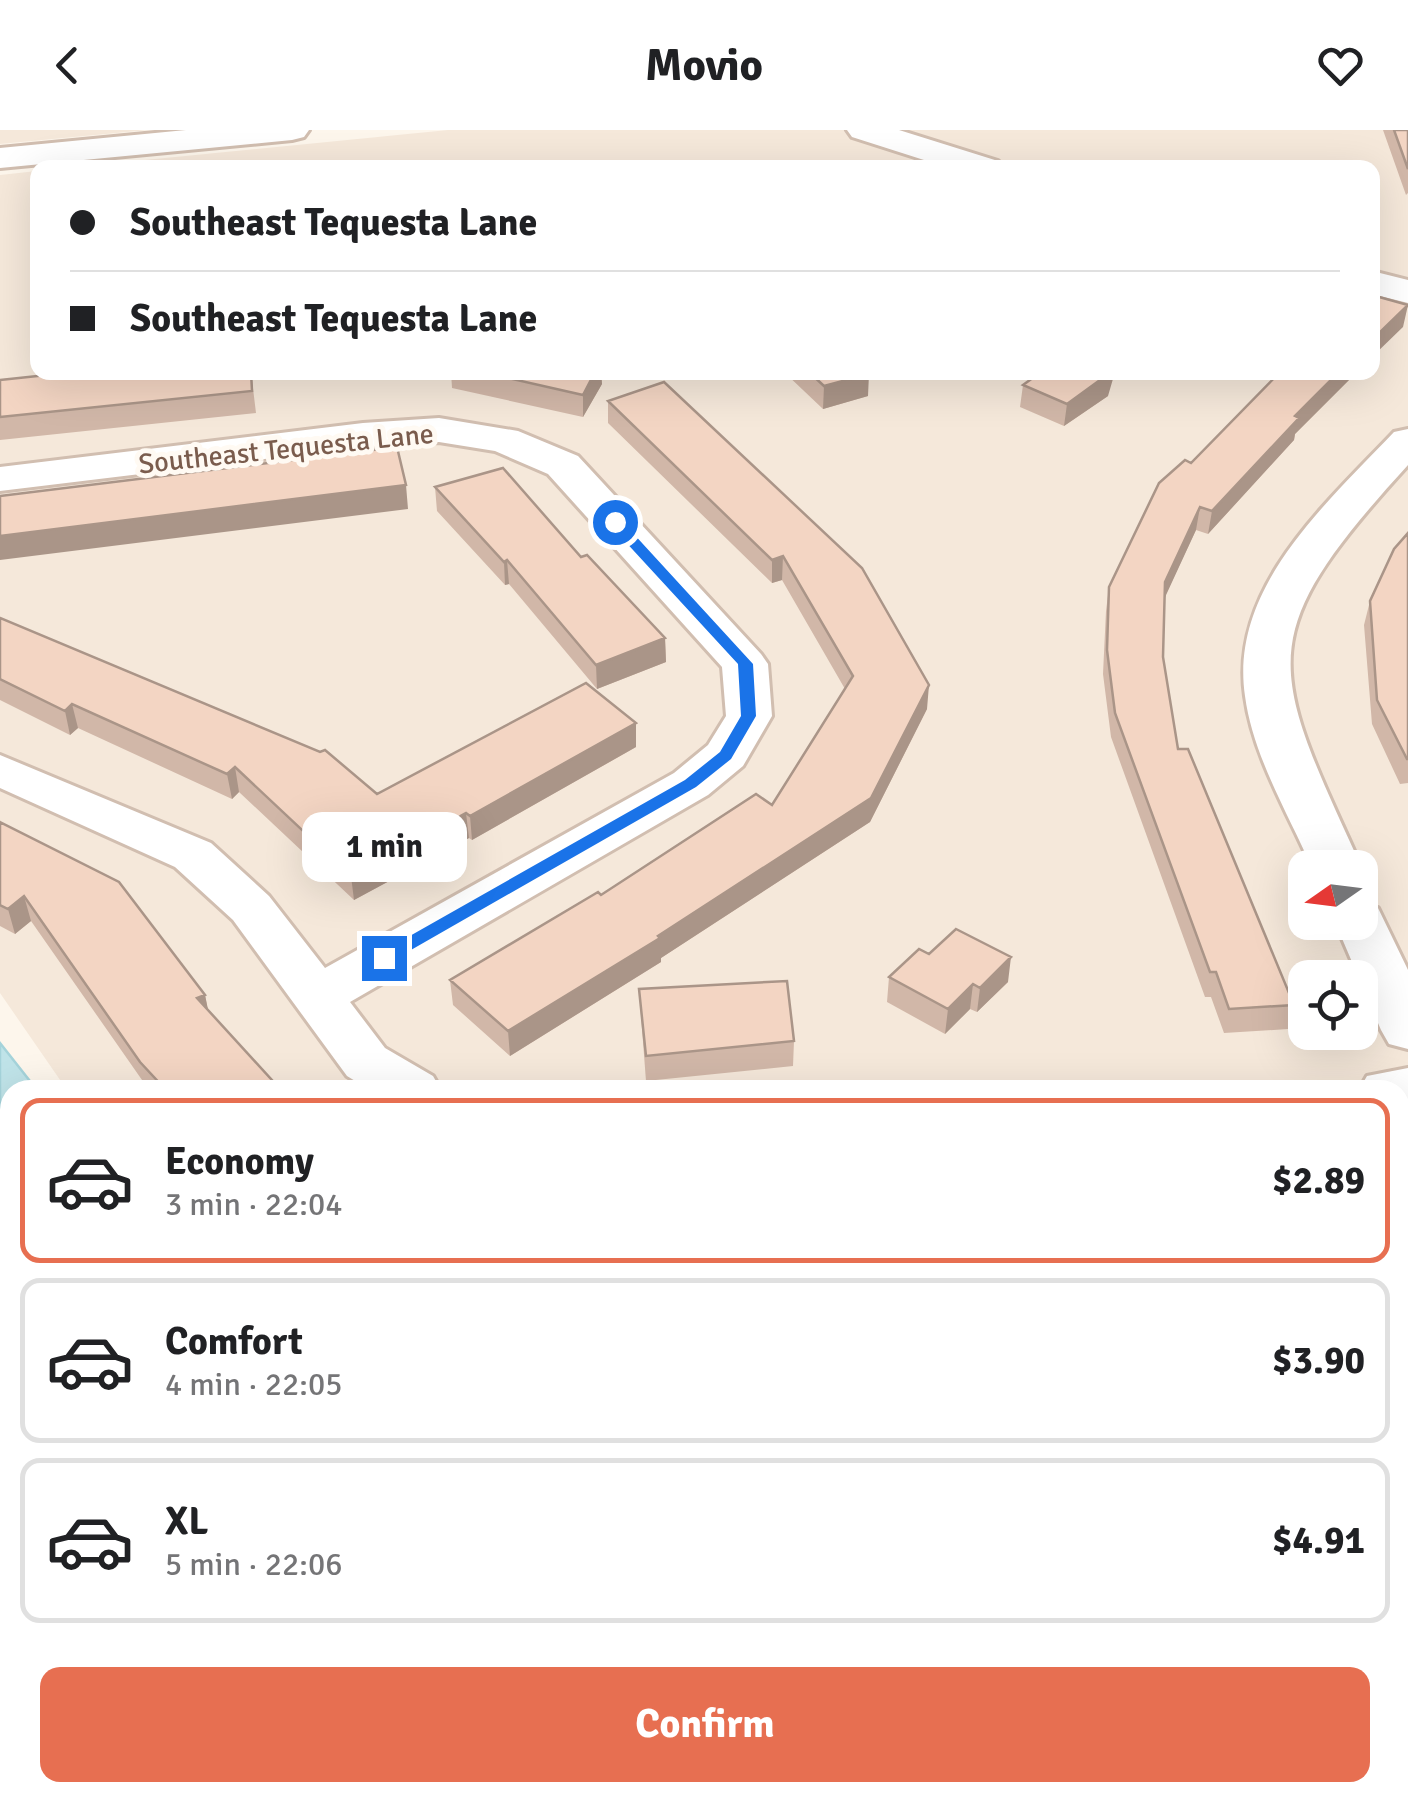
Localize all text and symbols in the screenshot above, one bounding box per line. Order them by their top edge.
icon: back [40,38,95,93]
text: Movio [645,38,763,93]
icon: heart [1313,38,1368,93]
text: Southeast Tequesta Lane [130,199,537,246]
text: Southeast Tequesta Lane [130,295,537,342]
street label: Southeast Tequesta Lane [137,417,435,481]
route start [593,500,638,545]
callout: 1 min [302,813,466,883]
text: 1 min [346,827,423,866]
north arrow [1288,850,1378,940]
map controls [1288,850,1378,1050]
route end [362,936,407,981]
button: locate [1288,960,1378,1050]
icon: car [45,1136,135,1226]
text: Economy [165,1138,314,1185]
text: $2.89 [1272,1157,1365,1204]
text: 3 min · 22:04 [165,1185,343,1224]
icon: car [45,1316,135,1406]
text: Comfort [165,1318,303,1365]
text: $3.90 [1272,1337,1365,1384]
text: 4 min · 22:05 [165,1365,343,1404]
icon: car [45,1496,135,1586]
text: XL [165,1498,208,1545]
text: $4.91 [1272,1517,1365,1564]
text: 5 min · 22:06 [165,1545,343,1584]
button: Confirm [40,1667,1370,1782]

